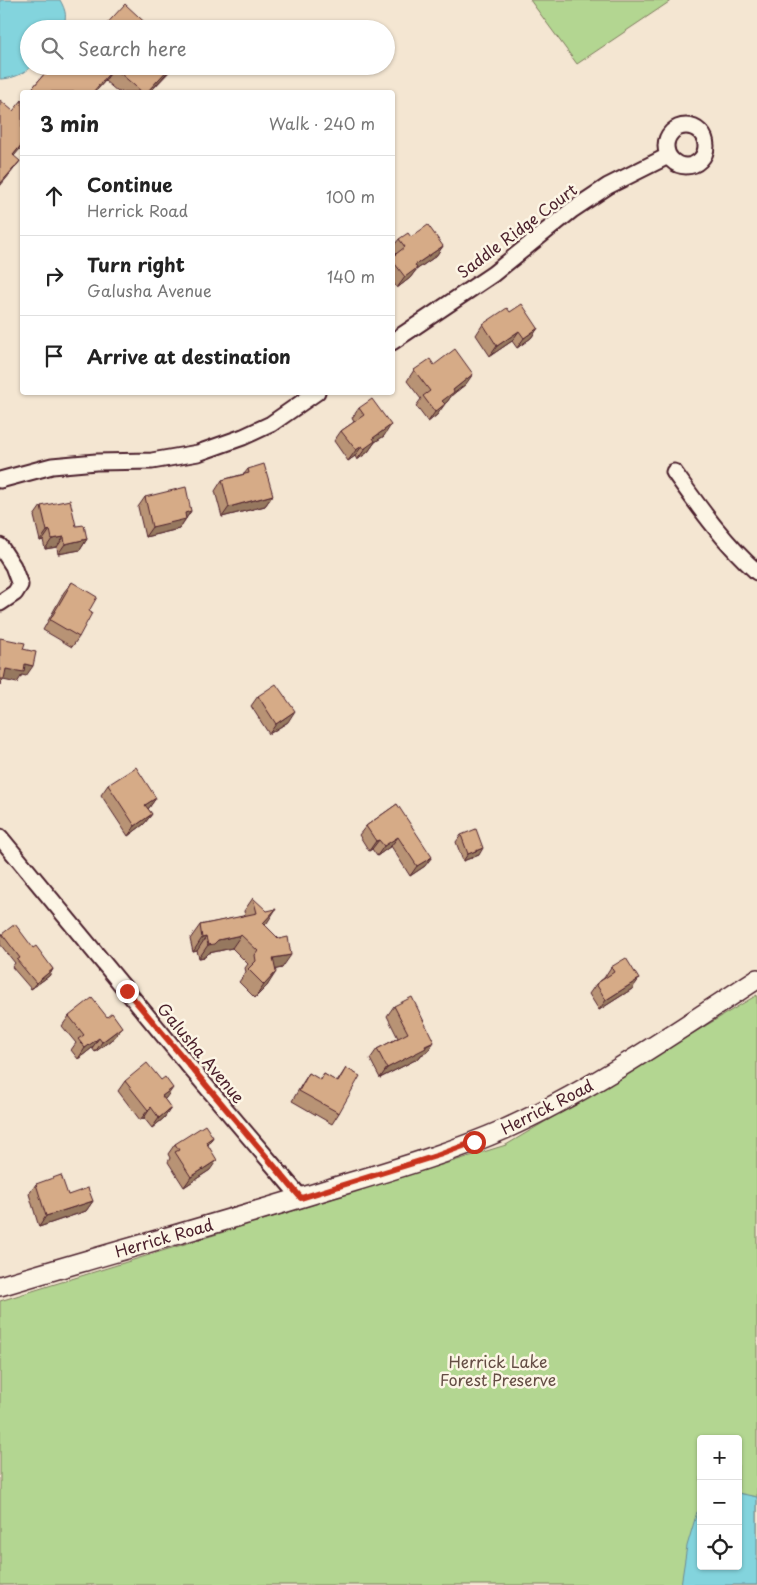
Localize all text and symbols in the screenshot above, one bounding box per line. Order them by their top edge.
search box [20,20,395,75]
icon: search [38,34,66,62]
text: Search here [78,34,187,62]
text: 3 min [40,107,99,139]
text: Walk · 240 m [269,111,375,135]
text: Continue [87,170,173,198]
street label: Saddle Ridge Court [451,177,582,283]
icon: ahead [40,182,68,210]
text: 100 m [326,184,375,208]
text: Herrick Road [87,198,188,222]
text: Turn right [87,250,185,278]
icon: right [40,262,68,290]
text: 140 m [327,264,375,288]
text: Galusha Avenue [87,278,212,302]
icon: arrive [40,342,68,370]
text: Arrive at destination [87,342,291,370]
route end [116,980,139,1003]
street label: Galusha Avenue [152,997,251,1108]
street label: Herrick Road [496,1072,597,1140]
route start [463,1131,486,1154]
street label: Herrick Road [112,1212,216,1263]
park label: Herrick Lake Forest Preserve [440,1349,556,1391]
map controls [697,1435,742,1570]
button: + [697,1435,742,1480]
button: − [697,1480,742,1525]
button: locate [697,1525,742,1570]

